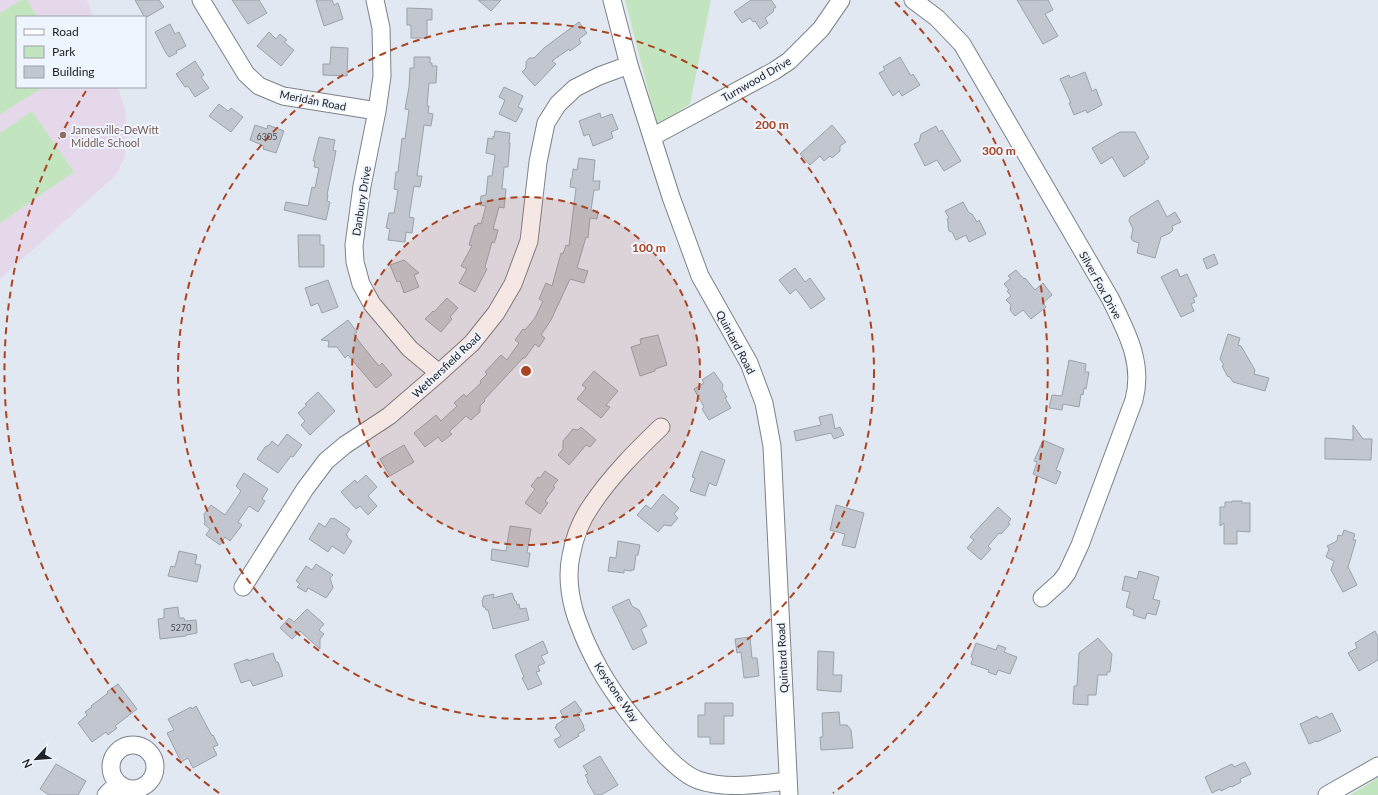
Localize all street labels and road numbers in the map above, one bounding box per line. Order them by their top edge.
street label: Turnwood Drive [719,54,793,104]
street label: Meridan Road [279,87,347,113]
street label: Danbury Drive [349,165,373,237]
street label: Silver Fox Drive [1077,249,1125,321]
street label: Quintard Road [714,308,758,376]
street label: Wethersfield Road [409,330,483,400]
street label: Quintard Road [774,623,790,693]
street label: Keystone Way [592,660,642,725]

